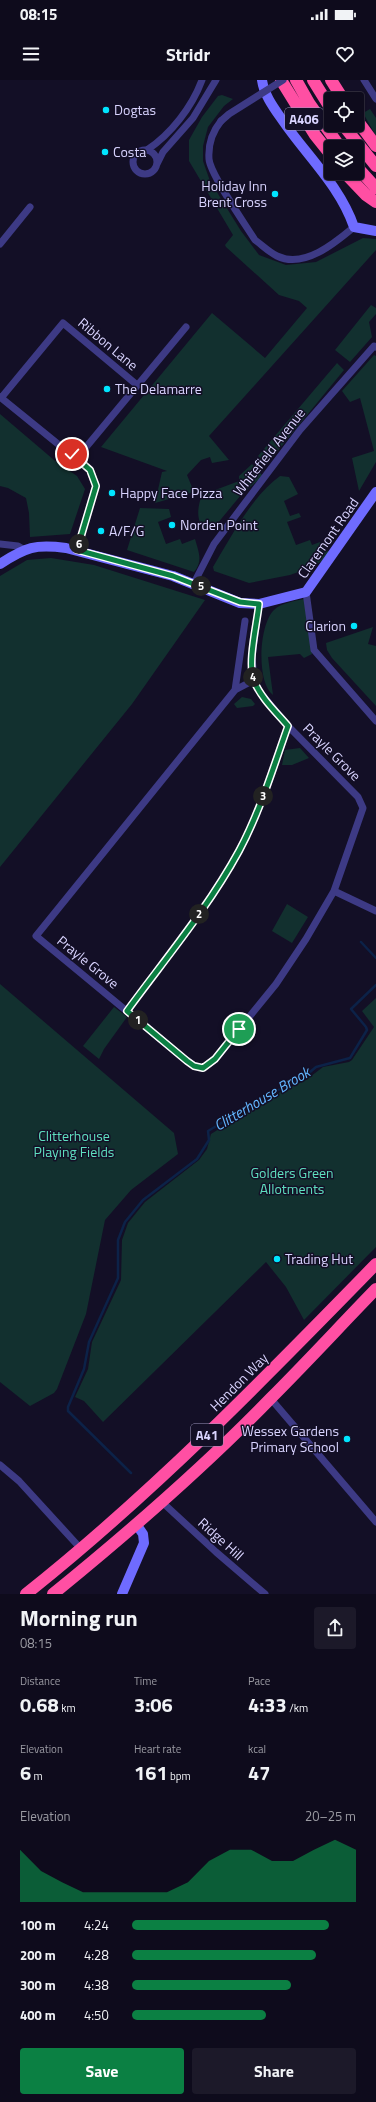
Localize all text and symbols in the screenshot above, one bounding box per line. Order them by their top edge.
text: 08:15 [20,3,57,26]
text: Stridr [166,41,210,68]
icon: menu [20,43,42,65]
icon: heart [334,43,356,65]
map controls [324,92,364,180]
button: locate [324,92,364,132]
place label: Dogtas [114,99,156,120]
marker: Dogtas [101,105,111,115]
road number: A406 [285,108,323,130]
button: layers [324,140,364,180]
place label: Costa [113,141,146,162]
marker: Costa [100,147,110,157]
place label: Holiday Inn Brent Cross [198,175,267,212]
marker: Holiday Inn Brent Cross [270,189,280,199]
street label: Ribbon Lane [74,312,143,375]
place label: The Delamarre [115,378,202,399]
marker: The Delamarre [102,384,112,394]
street label: Whitefield Avenue [227,403,310,500]
pin [55,437,89,471]
icon: check [61,443,83,465]
place label: Happy Face Pizza [120,482,222,503]
marker: Happy Face Pizza [107,488,117,498]
street label: Claremont Road [292,493,363,582]
place label: Norden Point [180,514,258,535]
place label: A/F/G [109,520,144,541]
marker: Norden Point [167,520,177,530]
marker: A/F/G [96,526,106,536]
pin: 6 [69,534,89,554]
text: 6 [76,536,82,552]
pin: 5 [191,576,211,596]
text: 5 [198,578,204,594]
place label: Clarion [305,615,346,636]
marker: Clarion [349,621,359,631]
pin: 4 [243,667,263,687]
text: 4 [250,669,256,685]
street label: Prayle Grove [299,718,366,785]
pin: 3 [253,786,273,806]
text: 3 [260,788,266,804]
pin: 2 [189,904,209,924]
text: 2 [196,906,202,922]
street label: Prayle Grove [53,930,124,993]
pin: 1 [128,1010,148,1030]
text: 1 [135,1012,141,1028]
pin [222,1012,256,1046]
icon: arrive [228,1018,250,1040]
water label: Clitterhouse Brook [209,1059,316,1136]
park label: Clitterhouse Playing Fields [34,1125,114,1162]
park label: Golders Green Allotments [250,1162,334,1199]
place label: Trading Hut [285,1248,353,1269]
marker: Trading Hut [272,1254,282,1264]
street label: Hendon Way [205,1347,273,1416]
place label: Wessex Gardens Primary School [242,1420,339,1457]
road number: A41 [191,1424,223,1446]
marker: Wessex Gardens Primary School [342,1434,352,1444]
street label: Ridge Hill [194,1512,249,1565]
text: Morning run [20,1601,138,1635]
button: share [314,1607,356,1649]
text: 08:15 [20,1633,52,1653]
text: Distance [20,1673,60,1689]
text: Time [134,1673,157,1689]
text: Pace [248,1673,270,1689]
text: 0.68 [20,1689,59,1720]
text: 3:06 [134,1689,173,1720]
text: 4:33 [248,1689,287,1720]
text: km [59,1700,76,1716]
text: /km [287,1700,308,1716]
text: Elevation [20,1741,63,1757]
text: Heart rate [134,1741,181,1757]
text: kcal [248,1741,266,1757]
text: 6 [20,1757,31,1788]
text: 161 [134,1757,168,1788]
text: 47 [248,1757,270,1788]
text: m [31,1768,43,1784]
text: bpm [168,1768,191,1784]
text: Elevation [20,1806,71,1826]
text: 20–25 m [305,1806,356,1826]
text: 100 m [20,1915,56,1935]
text: 4:24 [84,1915,109,1935]
text: 200 m [20,1945,56,1965]
text: 4:28 [84,1945,109,1965]
text: 300 m [20,1975,56,1995]
text: 4:38 [84,1975,109,1995]
text: 400 m [20,2005,56,2025]
text: 4:50 [84,2005,109,2025]
button: Save [20,2048,184,2094]
button: Share [192,2048,356,2094]

